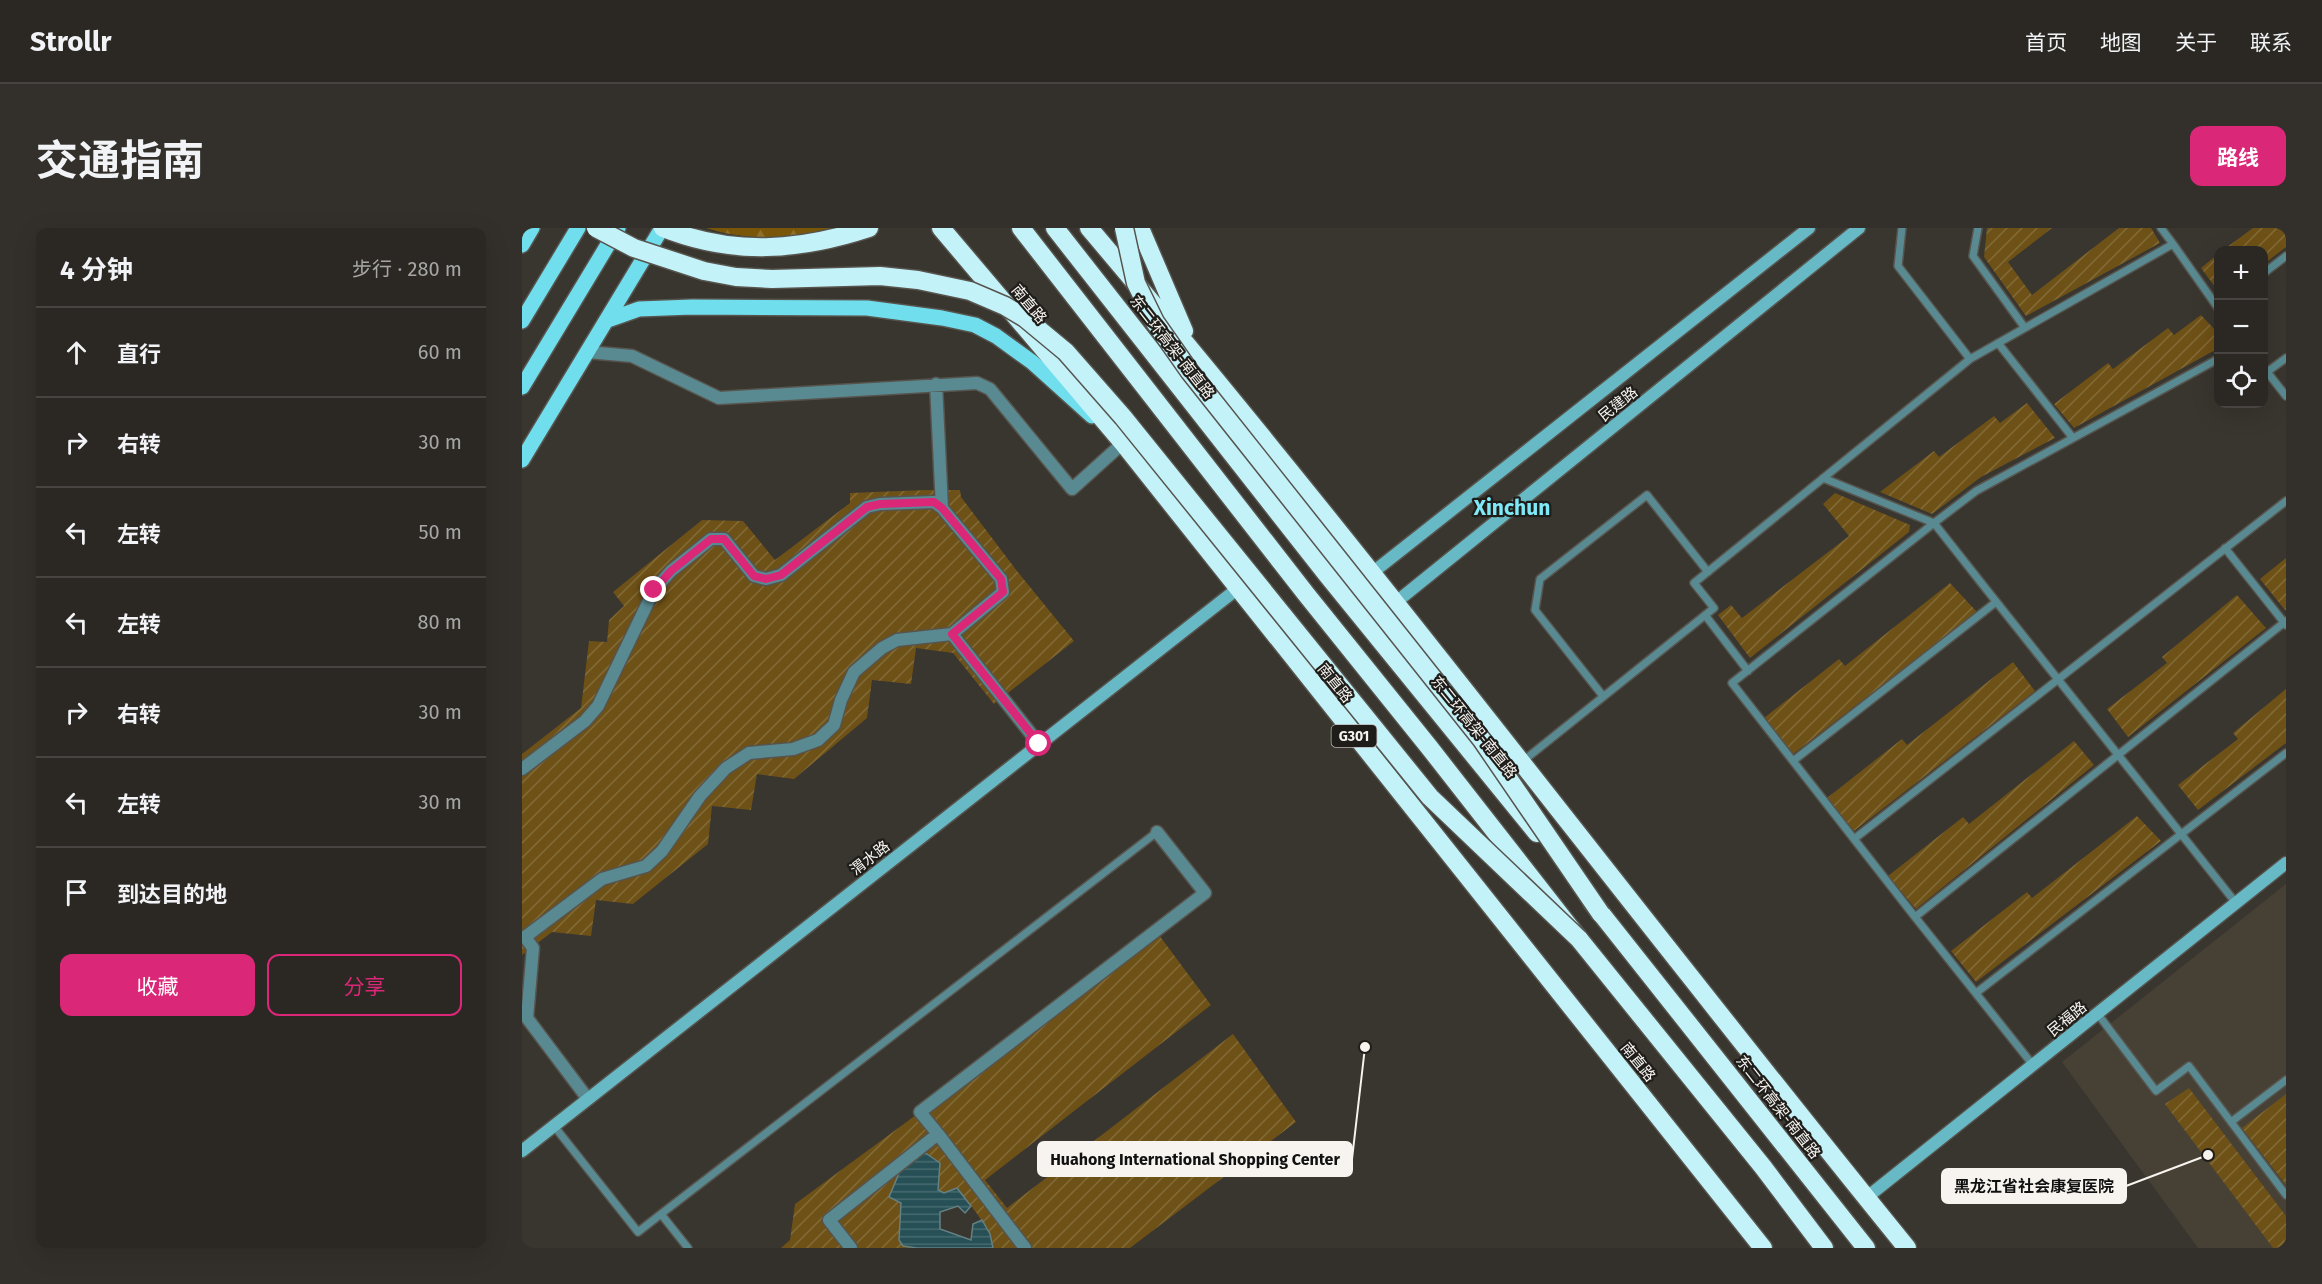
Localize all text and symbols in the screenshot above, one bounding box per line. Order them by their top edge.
text: Strollr [30,25,111,58]
text: 首页 [2025,30,2067,56]
text: 地图 [2100,30,2142,56]
text: 关于 [2175,30,2217,56]
text: 联系 [2250,30,2292,56]
button: 路线 [2190,126,2286,186]
text: 交通指南 [36,136,204,186]
map controls [2214,246,2268,408]
button: + [2214,246,2268,300]
text: 4 分钟 [60,255,133,286]
text: 步行 · 280 m [352,257,462,281]
street label: 南直路 [1008,281,1050,327]
street label: 东二环高架-南直路 [1126,292,1218,402]
button: − [2214,300,2268,354]
icon: ahead [60,336,93,369]
text: 60 m [418,340,462,364]
text: 直行 [117,341,161,368]
button: locate [2214,354,2268,408]
street label: 民建路 [1595,383,1641,425]
icon: right [60,426,93,459]
text: 30 m [418,430,462,454]
text: 右转 [117,431,161,458]
district label: Xinchun [1473,495,1550,521]
icon: left [60,516,93,549]
text: 50 m [418,520,462,544]
text: 左转 [117,521,161,548]
route end [640,576,666,602]
icon: left [60,606,93,639]
text: 80 m [417,610,462,634]
text: 左转 [117,611,161,638]
street label: 南直路 [1314,660,1356,706]
street label: 东二环高架-南直路 [1427,672,1521,782]
icon: right [60,696,93,729]
text: 30 m [418,700,462,724]
text: 右转 [117,701,161,728]
road number: G301 [1332,725,1376,747]
route start [1025,730,1051,756]
icon: left [60,786,93,819]
text: 30 m [418,790,462,814]
text: 左转 [117,791,161,818]
street label: 渭水路 [847,837,893,879]
icon: arrive [60,876,93,909]
text: 到达目的地 [117,881,227,908]
button: 收藏 [60,954,255,1016]
button: 分享 [267,954,462,1016]
street label: 民福路 [2044,998,2090,1040]
street label: 南直路 [1617,1039,1659,1085]
street label: 东二环高架-南直路 [1732,1052,1824,1162]
callout: Huahong International Shopping Center [1038,1142,1352,1176]
text: Huahong International Shopping Center [1050,1150,1340,1169]
callout: 黑龙江省社会康复医院 [1942,1169,2126,1203]
text: 黑龙江省社会康复医院 [1954,1177,2114,1196]

